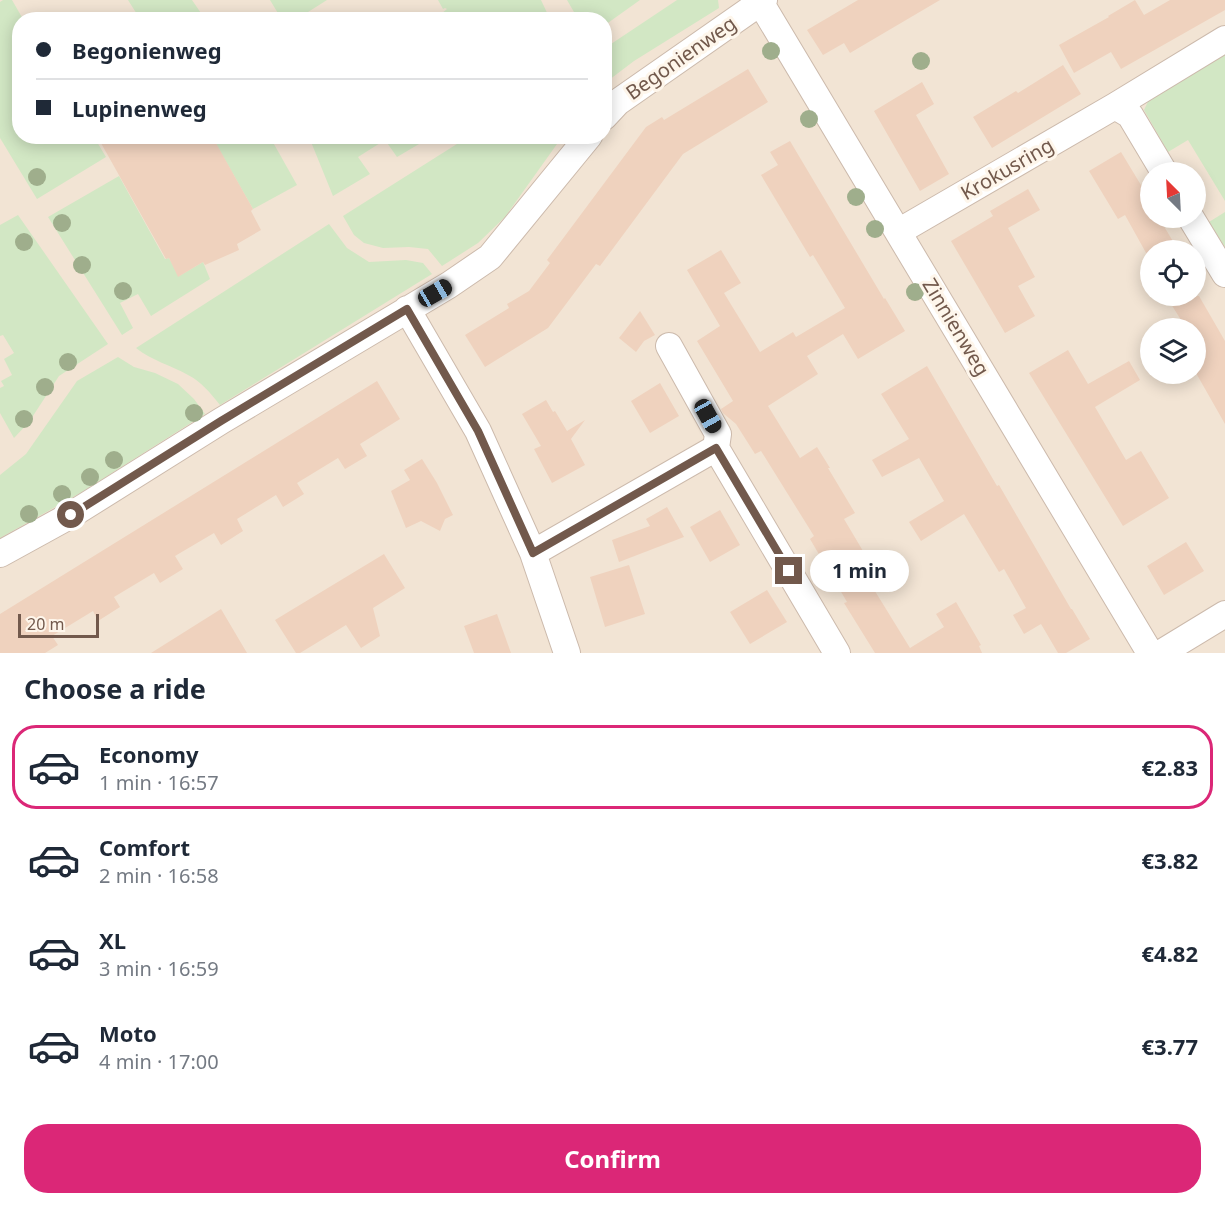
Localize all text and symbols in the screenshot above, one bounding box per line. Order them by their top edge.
street label: Begonienweg [620,9,741,106]
text: Begonienweg [72,35,222,65]
text: Lupinenweg [72,93,207,123]
street label: Krokusring [955,131,1058,206]
north arrow [1140,162,1206,228]
map controls [1140,162,1206,384]
button: locate [1140,240,1206,306]
street label: Zinnienweg [917,273,996,381]
car [415,276,455,310]
button: layers [1140,318,1206,384]
car [691,396,725,436]
route start [57,501,84,528]
callout: 1 min [810,550,909,592]
route end [775,557,802,584]
text: 1 min [832,557,887,584]
scale bar [18,611,99,638]
text: 20 m [27,613,64,635]
text: Choose a ride [24,670,206,707]
text: Economy [99,739,198,769]
icon: car [27,740,81,794]
text: €2.83 [1141,752,1198,782]
text: 1 min · 16:57 [99,769,219,796]
text: Comfort [99,832,190,862]
icon: car [27,833,81,887]
text: €3.82 [1141,845,1198,875]
text: 2 min · 16:58 [99,862,219,889]
text: XL [99,925,126,955]
icon: car [27,926,81,980]
text: €4.82 [1141,938,1198,968]
text: 3 min · 16:59 [99,955,219,982]
text: Moto [99,1018,157,1048]
icon: car [27,1019,81,1073]
text: €3.77 [1141,1031,1198,1061]
text: 4 min · 17:00 [99,1048,219,1075]
button: Confirm [24,1124,1201,1193]

